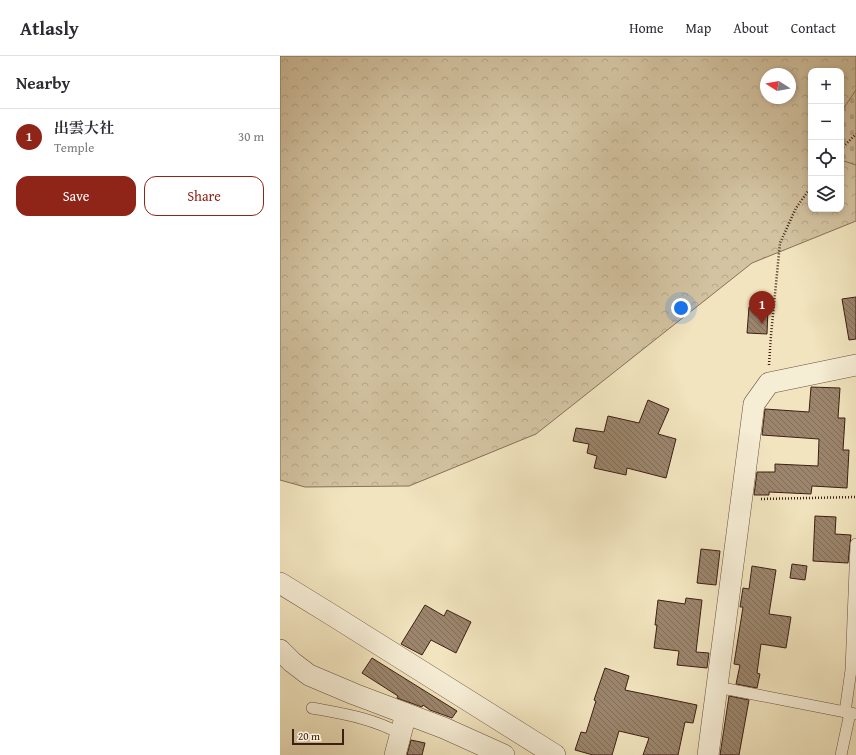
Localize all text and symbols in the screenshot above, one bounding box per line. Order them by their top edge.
text: Atlasly [20,14,79,42]
text: Home [629,18,664,38]
text: Map [686,18,711,38]
text: About [733,18,769,38]
text: Contact [791,18,836,38]
north arrow [760,68,796,104]
map controls [808,68,844,212]
button: + [808,68,844,104]
text: Nearby [16,70,70,95]
button: − [808,104,844,140]
text: 出雲大社 [54,117,114,138]
text: 1 [26,127,32,146]
text: 30 m [238,127,264,146]
text: Temple [54,138,94,157]
button: locate [808,140,844,176]
button: Save [16,176,136,216]
button: Share [144,176,264,216]
button: layers [808,176,844,212]
pin: 1 [749,291,775,324]
your location [671,298,691,318]
scale bar [292,727,344,746]
text: 20 m [298,728,320,744]

